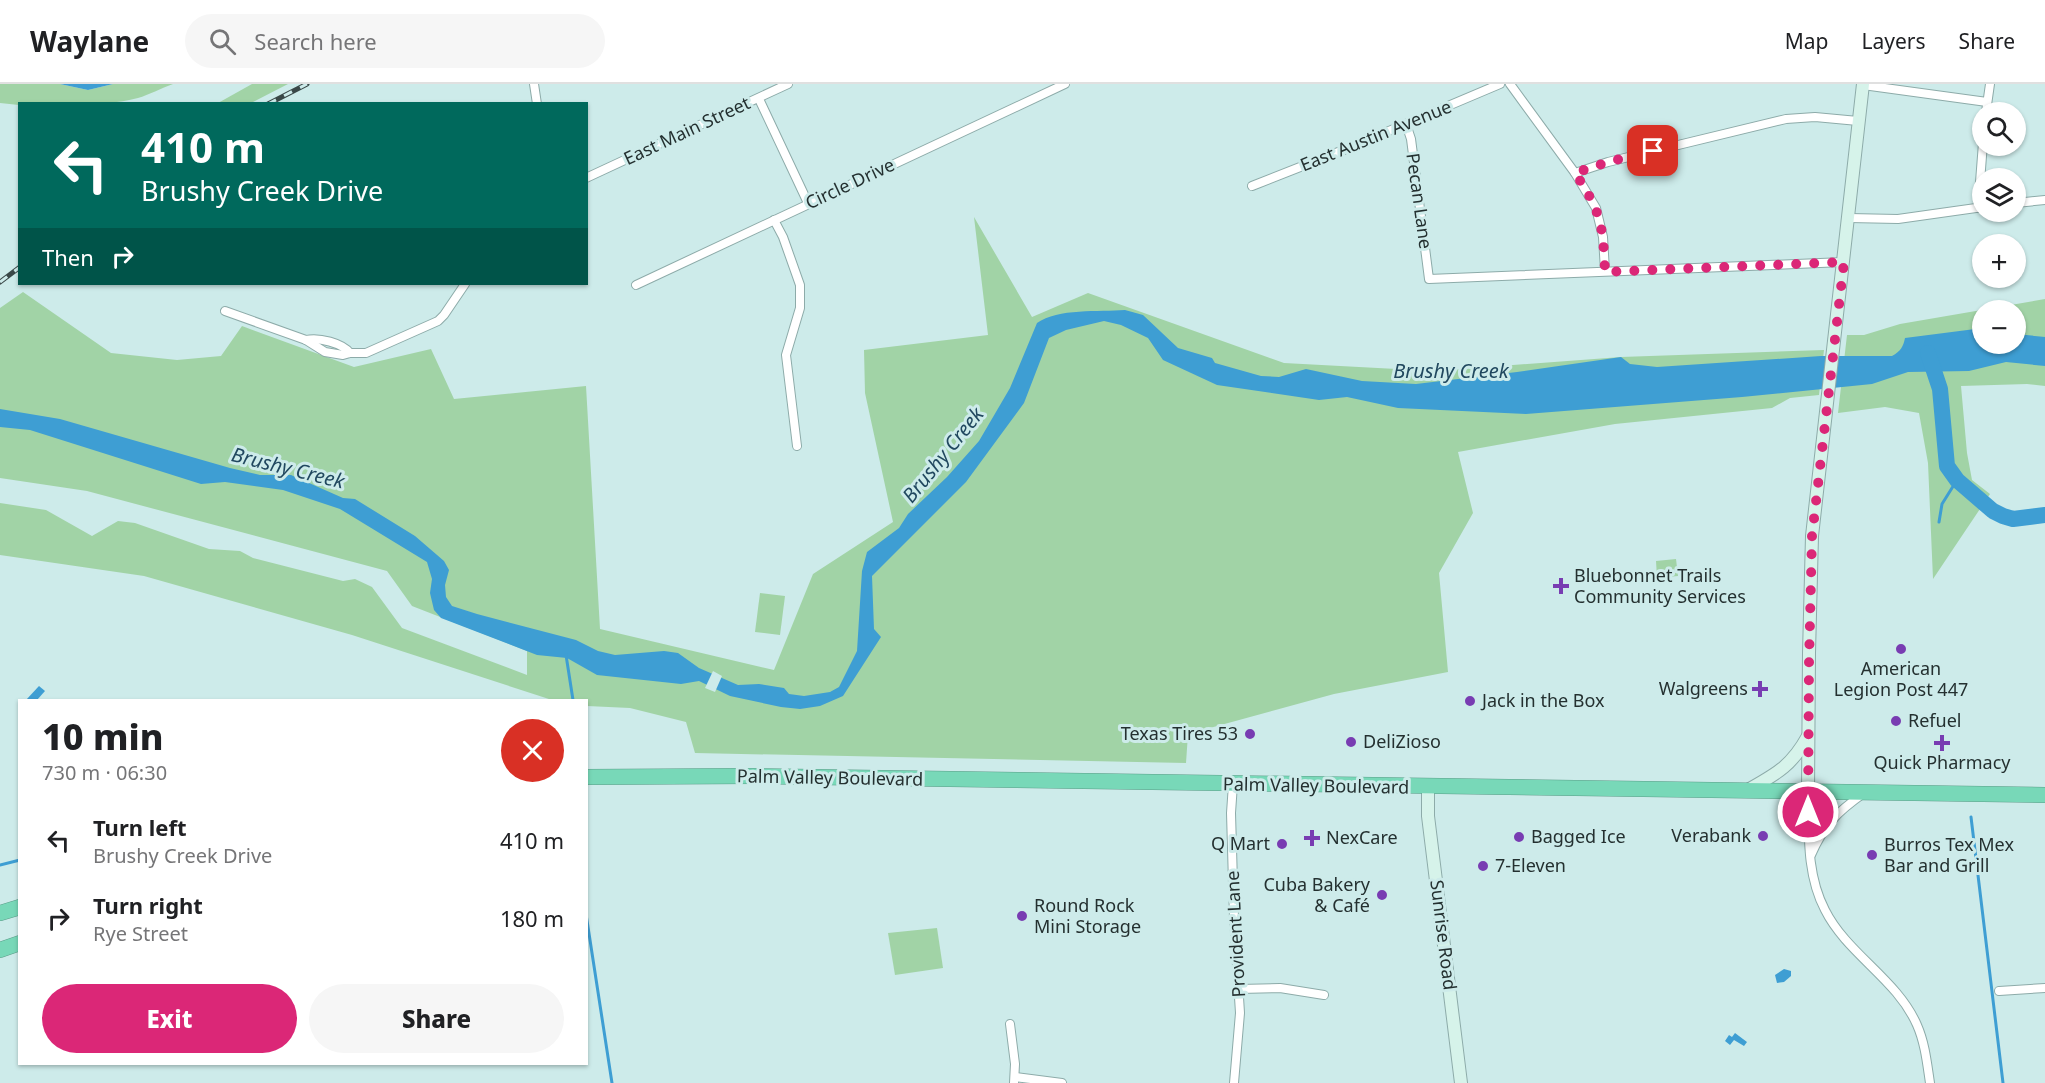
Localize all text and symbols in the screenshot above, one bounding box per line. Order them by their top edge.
search box [185,14,605,68]
text: Waylane [30,22,149,60]
icon: search [206,25,239,58]
text: Search here [254,26,377,56]
text: Map [1785,27,1829,55]
text: Layers [1862,27,1926,55]
text: Share [1959,27,2015,55]
street label: East Main Street [619,90,754,170]
street label: East Austin Avenue [1296,94,1455,176]
map controls [1972,102,2026,354]
button: search [1972,102,2026,156]
text: 410 m [141,118,265,175]
pin [1627,125,1678,176]
icon: left [42,126,120,204]
icon: arrive [1636,134,1669,167]
street label: Pecan Lane [1401,151,1439,250]
street label: Circle Drive [801,152,898,214]
button: layers [1972,168,2026,222]
text: Brushy Creek Drive [141,172,383,209]
button: + [1972,234,2026,288]
icon: right [106,240,139,273]
text: Then [42,242,94,272]
button: − [1972,300,2026,354]
water label: Brushy Creek [1393,357,1510,384]
water label: Brushy Creek [896,400,990,508]
water label: Brushy Creek [229,440,348,495]
place label: Bluebonnet Trails Community Services [1574,563,1746,608]
marker: Bluebonnet Trails Community Services [1552,577,1570,595]
marker: American Legion Post 447 [1894,642,1908,656]
place label: American Legion Post 447 [1834,656,1968,701]
place label: Walgreens [1659,676,1748,700]
marker: Walgreens [1753,682,1767,696]
place label: Jack in the Box [1480,688,1605,712]
marker: Jack in the Box [1463,694,1477,708]
place label: Refuel [1908,708,1961,732]
text: 10 min [42,712,163,761]
marker: Refuel [1889,714,1903,728]
button: close [501,719,564,782]
place label: Texas Tires 53 [1121,721,1238,745]
marker: Texas Tires 53 [1243,727,1257,741]
place label: DeliZioso [1363,729,1441,753]
marker: DeliZioso [1344,735,1358,749]
marker: Quick Pharmacy [1935,736,1949,750]
place label: Quick Pharmacy [1873,750,2011,774]
text: 730 m · 06:30 [42,759,167,786]
street label: Palm Valley Boulevard [737,763,923,791]
street label: Palm Valley Boulevard [1223,771,1409,799]
position arrow [1776,780,1840,844]
text: Turn left [93,812,187,842]
place label: Verabank [1671,823,1751,847]
icon: left [42,824,75,857]
place label: Bagged Ice [1531,824,1626,848]
text: 410 m [500,825,564,855]
place label: NexCare [1326,825,1398,849]
marker: NexCare [1303,829,1321,847]
marker: Verabank [1756,829,1770,843]
marker: Bagged Ice [1512,830,1526,844]
place label: Q Mart [1211,831,1271,855]
place label: Burros Tex Mex Bar and Grill [1884,832,2014,877]
marker: Q Mart [1275,837,1289,851]
text: Brushy Creek Drive [93,842,272,869]
marker: Burros Tex Mex Bar and Grill [1865,848,1879,862]
place label: 7-Eleven [1495,853,1566,877]
marker: 7-Eleven [1476,859,1490,873]
street label: Provident Lane [1220,870,1250,998]
place label: Cuba Bakery & Café [1263,872,1371,917]
street label: Sunrise Road [1425,878,1463,991]
marker: Cuba Bakery & Café [1375,888,1389,902]
text: Turn right [93,890,203,920]
place label: Round Rock Mini Storage [1034,893,1141,938]
icon: right [42,902,75,935]
text: 180 m [500,903,564,933]
marker: Round Rock Mini Storage [1015,909,1029,923]
text: Rye Street [93,920,188,947]
button: Exit [42,984,297,1053]
button: Share [309,984,564,1053]

